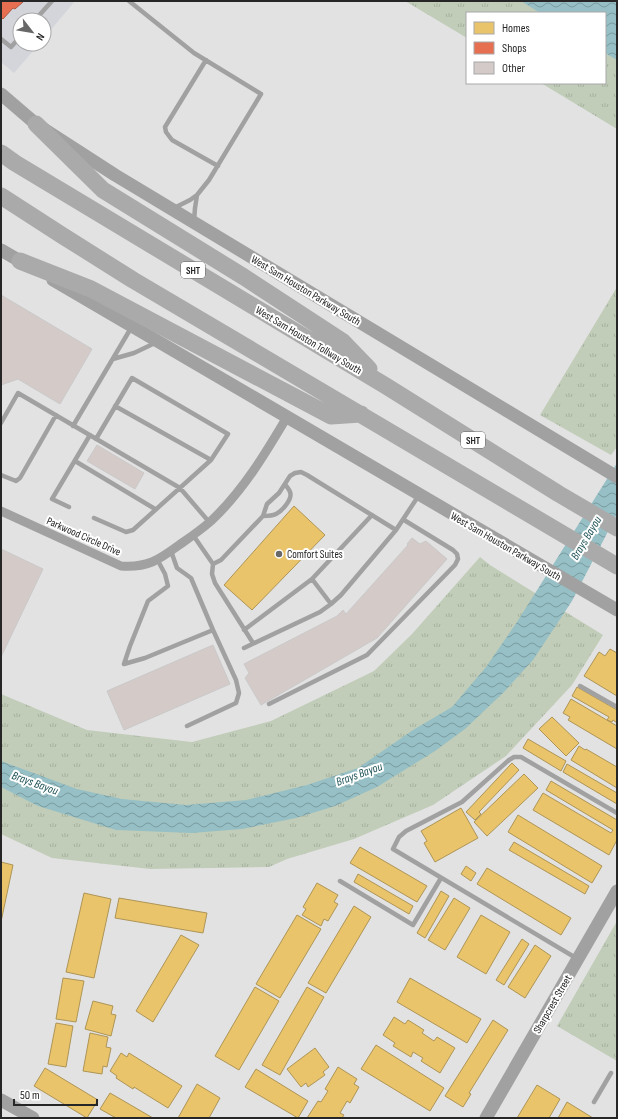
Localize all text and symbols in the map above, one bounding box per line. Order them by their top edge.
north arrow [12,12,52,52]
legend [466,12,606,84]
text: Homes [502,21,530,36]
text: N [33,31,47,43]
text: Shops [502,41,527,56]
text: Other [502,61,526,76]
street label: West Sam Houston Parkway South [249,253,363,328]
road number: SHT [181,262,205,278]
street label: West Sam Houston Tollway South [253,304,364,377]
road number: SHT [461,432,485,448]
street label: West Sam Houston Parkway South [448,509,564,584]
street label: Parkwood Circle Drive [45,514,123,559]
water label: Brays Bayou [568,514,605,563]
place label: Comfort Suites [287,548,343,561]
marker: Comfort Suites [274,549,284,559]
water label: Brays Bayou [334,759,384,790]
water label: Brays Bayou [10,768,60,799]
street label: Sharpcrest Street [530,972,575,1036]
scale bar [14,1081,97,1107]
text: 50 m [20,1088,40,1103]

